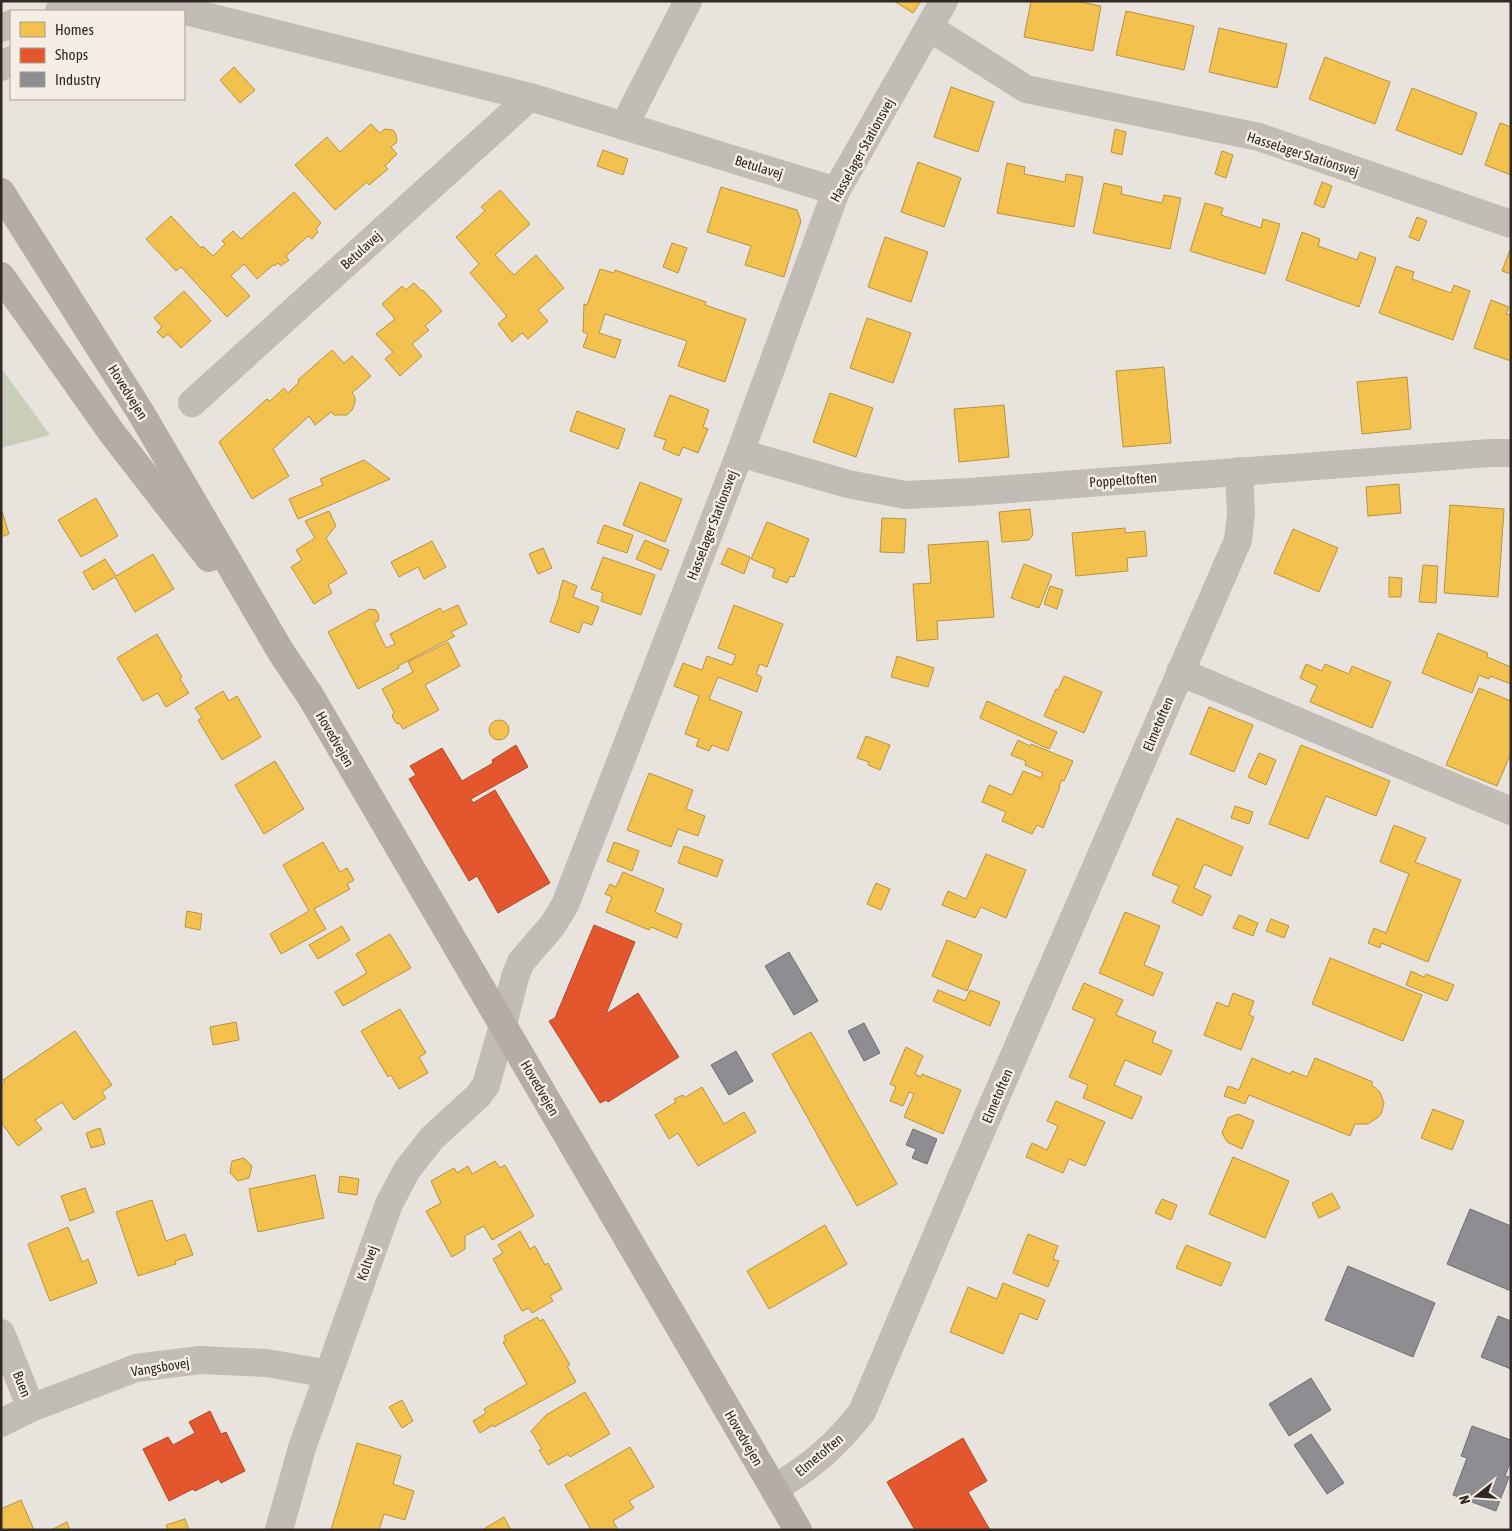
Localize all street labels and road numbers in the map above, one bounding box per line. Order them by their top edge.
street label: Hasselager Stationsvej [827,95,897,205]
street label: Hasselager Stationsvej [1245,128,1361,180]
street label: Betulavej [733,152,785,182]
street label: Betulavej [337,228,385,272]
street label: Hovedvejen [105,362,151,422]
street label: Hasselager Stationsvej [684,468,740,582]
street label: Poppeltoften [1089,470,1157,490]
street label: Elmetoften [1139,694,1177,754]
street label: Hovedvejen [313,708,357,770]
street label: Hovedvejen [518,1057,562,1119]
street label: Elmetoften [978,1066,1016,1126]
street label: Koltvej [353,1243,381,1283]
street label: Vangsbovej [130,1354,190,1380]
street label: Buen [10,1369,34,1399]
street label: Hovedvejen [722,1407,766,1469]
street label: Elmetoften [792,1430,846,1480]

